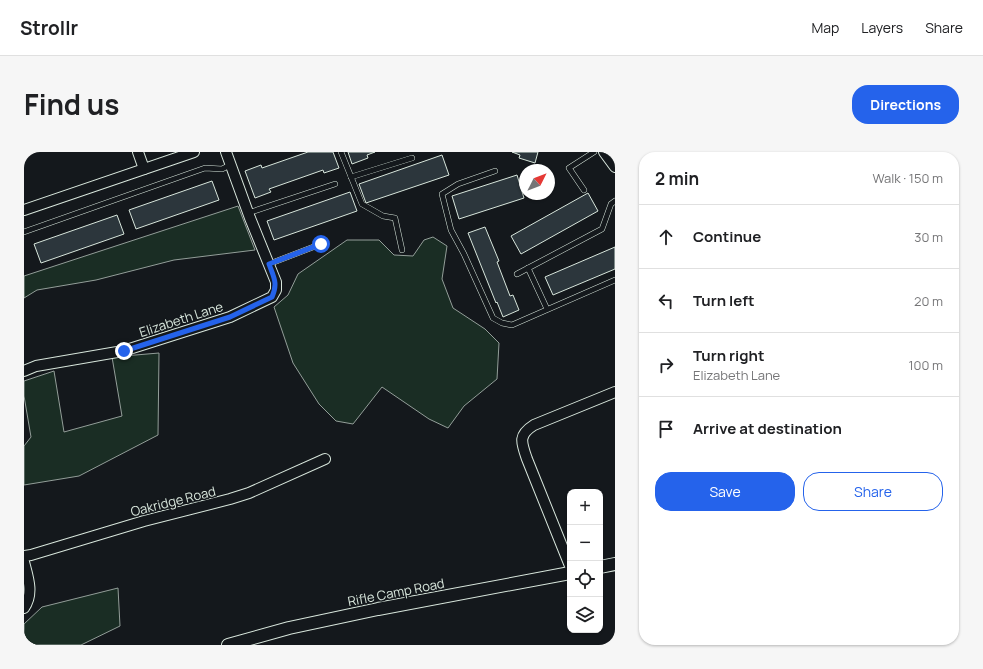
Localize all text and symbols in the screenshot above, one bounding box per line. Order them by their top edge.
text: Strollr [20,15,78,41]
text: Map [811,18,839,37]
text: Layers [861,18,903,37]
text: Share [925,18,963,37]
text: Find us [24,85,119,123]
button: Directions [852,85,959,124]
north arrow [519,164,555,200]
text: 2 min [655,167,699,190]
text: Walk · 150 m [872,169,943,187]
icon: ahead [655,226,677,248]
text: Continue [693,226,761,247]
text: 30 m [914,228,943,246]
route start [312,235,330,253]
icon: left [655,290,677,312]
text: Turn left [693,290,755,311]
text: 20 m [914,292,943,310]
street label: Elizabeth Lane [137,297,226,341]
route end [115,342,133,360]
text: Turn right [693,345,764,366]
icon: right [655,354,677,376]
text: 100 m [908,356,943,374]
text: Elizabeth Lane [693,366,780,384]
icon: arrive [655,418,677,440]
text: Arrive at destination [693,418,842,439]
button: Save [655,472,795,511]
button: Share [803,472,943,511]
street label: Oakridge Road [129,482,217,520]
map controls [567,489,603,633]
button: + [567,489,603,525]
button: − [567,525,603,561]
button: locate [567,561,603,597]
street label: Rifle Camp Road [346,574,446,610]
button: layers [567,597,603,633]

